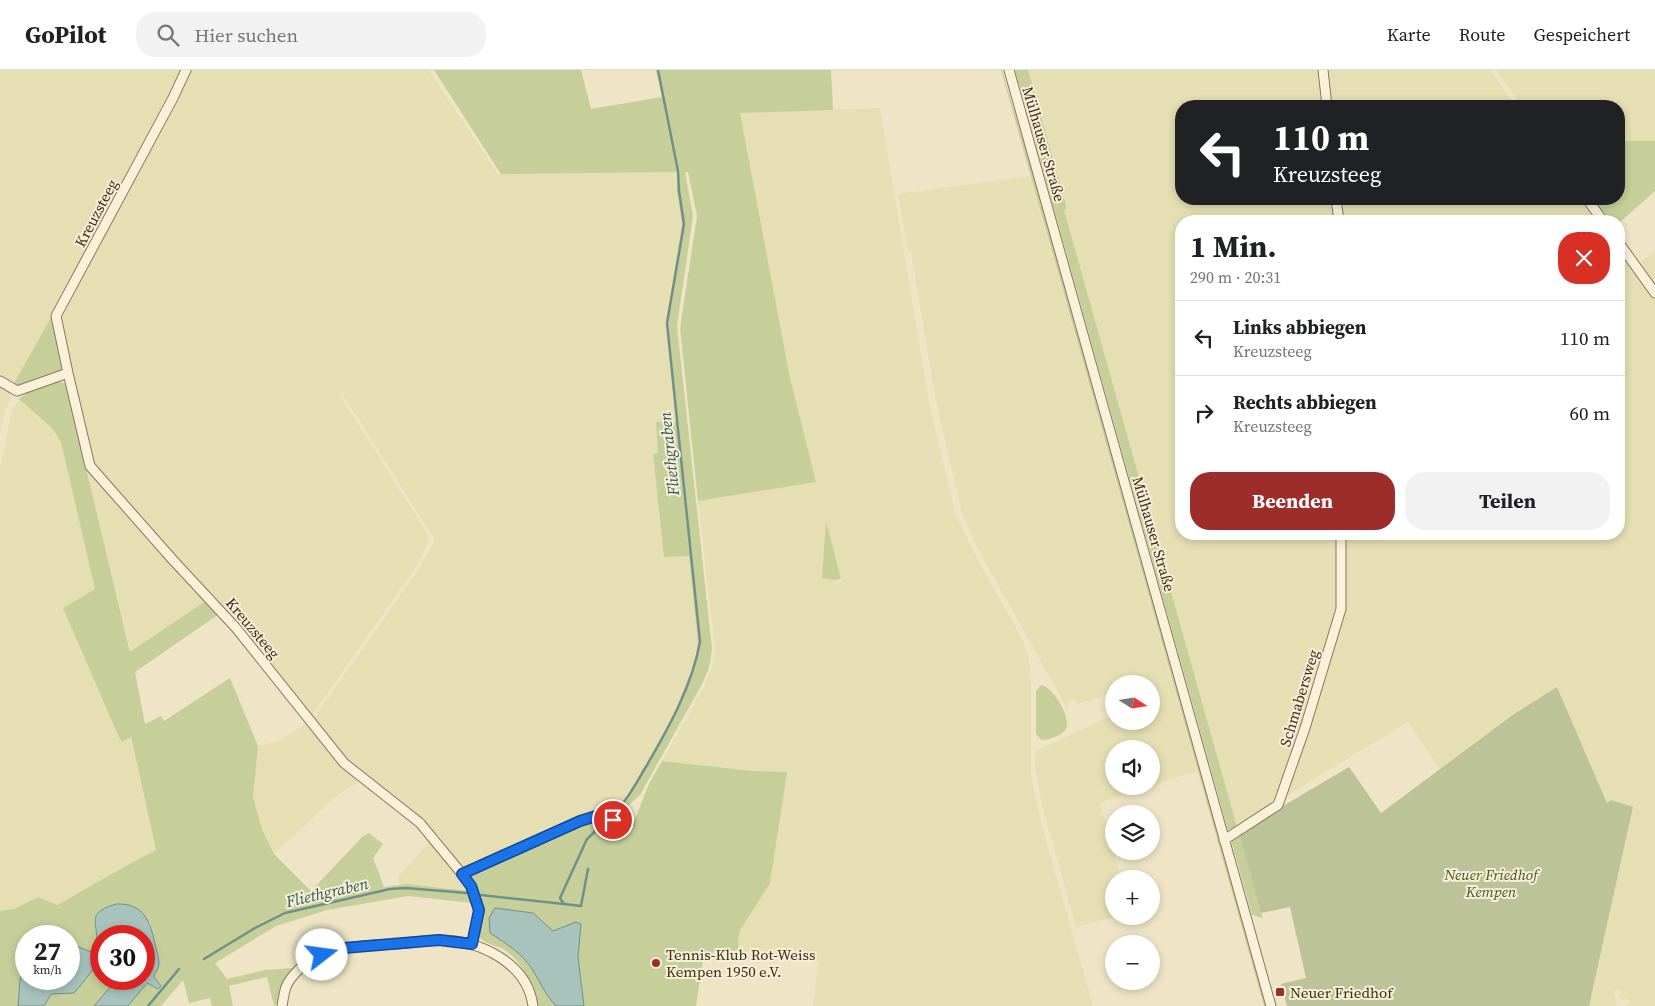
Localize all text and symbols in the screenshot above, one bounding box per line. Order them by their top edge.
search box [136,12,486,57]
text: GoPilot [25,18,106,51]
icon: search [154,21,182,49]
text: Hier suchen [194,22,298,48]
text: Karte [1387,22,1431,47]
text: Route [1459,22,1505,47]
text: Gespeichert [1533,22,1630,47]
street label: Mülhauser Straße [1018,84,1071,204]
text: 110 m [1273,114,1369,162]
icon: left [1190,120,1255,185]
text: Kreuzsteeg [1273,159,1381,189]
street label: Kreuzsteeg [69,175,123,251]
text: 1 Min. [1190,226,1277,267]
button: close [1558,232,1610,284]
text: 290 m · 20:31 [1190,266,1281,288]
text: Links abbiegen [1233,314,1366,340]
icon: left [1190,324,1218,352]
text: 110 m [1560,325,1610,351]
text: Kreuzsteeg [1233,340,1312,362]
text: Rechts abbiegen [1233,389,1377,415]
icon: right [1190,399,1218,427]
text: 60 m [1569,400,1610,426]
water label: Fliethgraben [654,411,684,498]
text: Kreuzsteeg [1233,415,1312,437]
button: Beenden [1190,472,1395,530]
button: Teilen [1405,472,1610,530]
street label: Mülhauser Straße [1128,474,1181,594]
street label: Kreuzsteeg [221,593,285,663]
street label: Schmabersweg [1274,647,1324,749]
north arrow [1105,675,1160,730]
map controls [1105,675,1160,990]
button: sound [1105,740,1160,795]
pin [592,799,634,841]
button: layers [1105,805,1160,860]
icon: arrive [599,806,627,834]
park label: Neuer Friedhof Kempen [1443,864,1540,902]
button: + [1105,870,1160,925]
water label: Fliethgraben [283,872,370,912]
speed limit sign: 30 [90,925,155,990]
position arrow [295,928,347,980]
text: 27 [34,934,61,968]
button: − [1105,935,1160,990]
place label: Tennis-Klub Rot-Weiss Kempen 1950 e.V. [666,944,815,982]
marker: Tennis-Klub Rot-Weiss Kempen 1950 e.V. [650,957,662,969]
text: km/h [33,962,62,978]
place label: Neuer Friedhof [1290,982,1394,1003]
marker: Neuer Friedhof [1274,986,1286,998]

